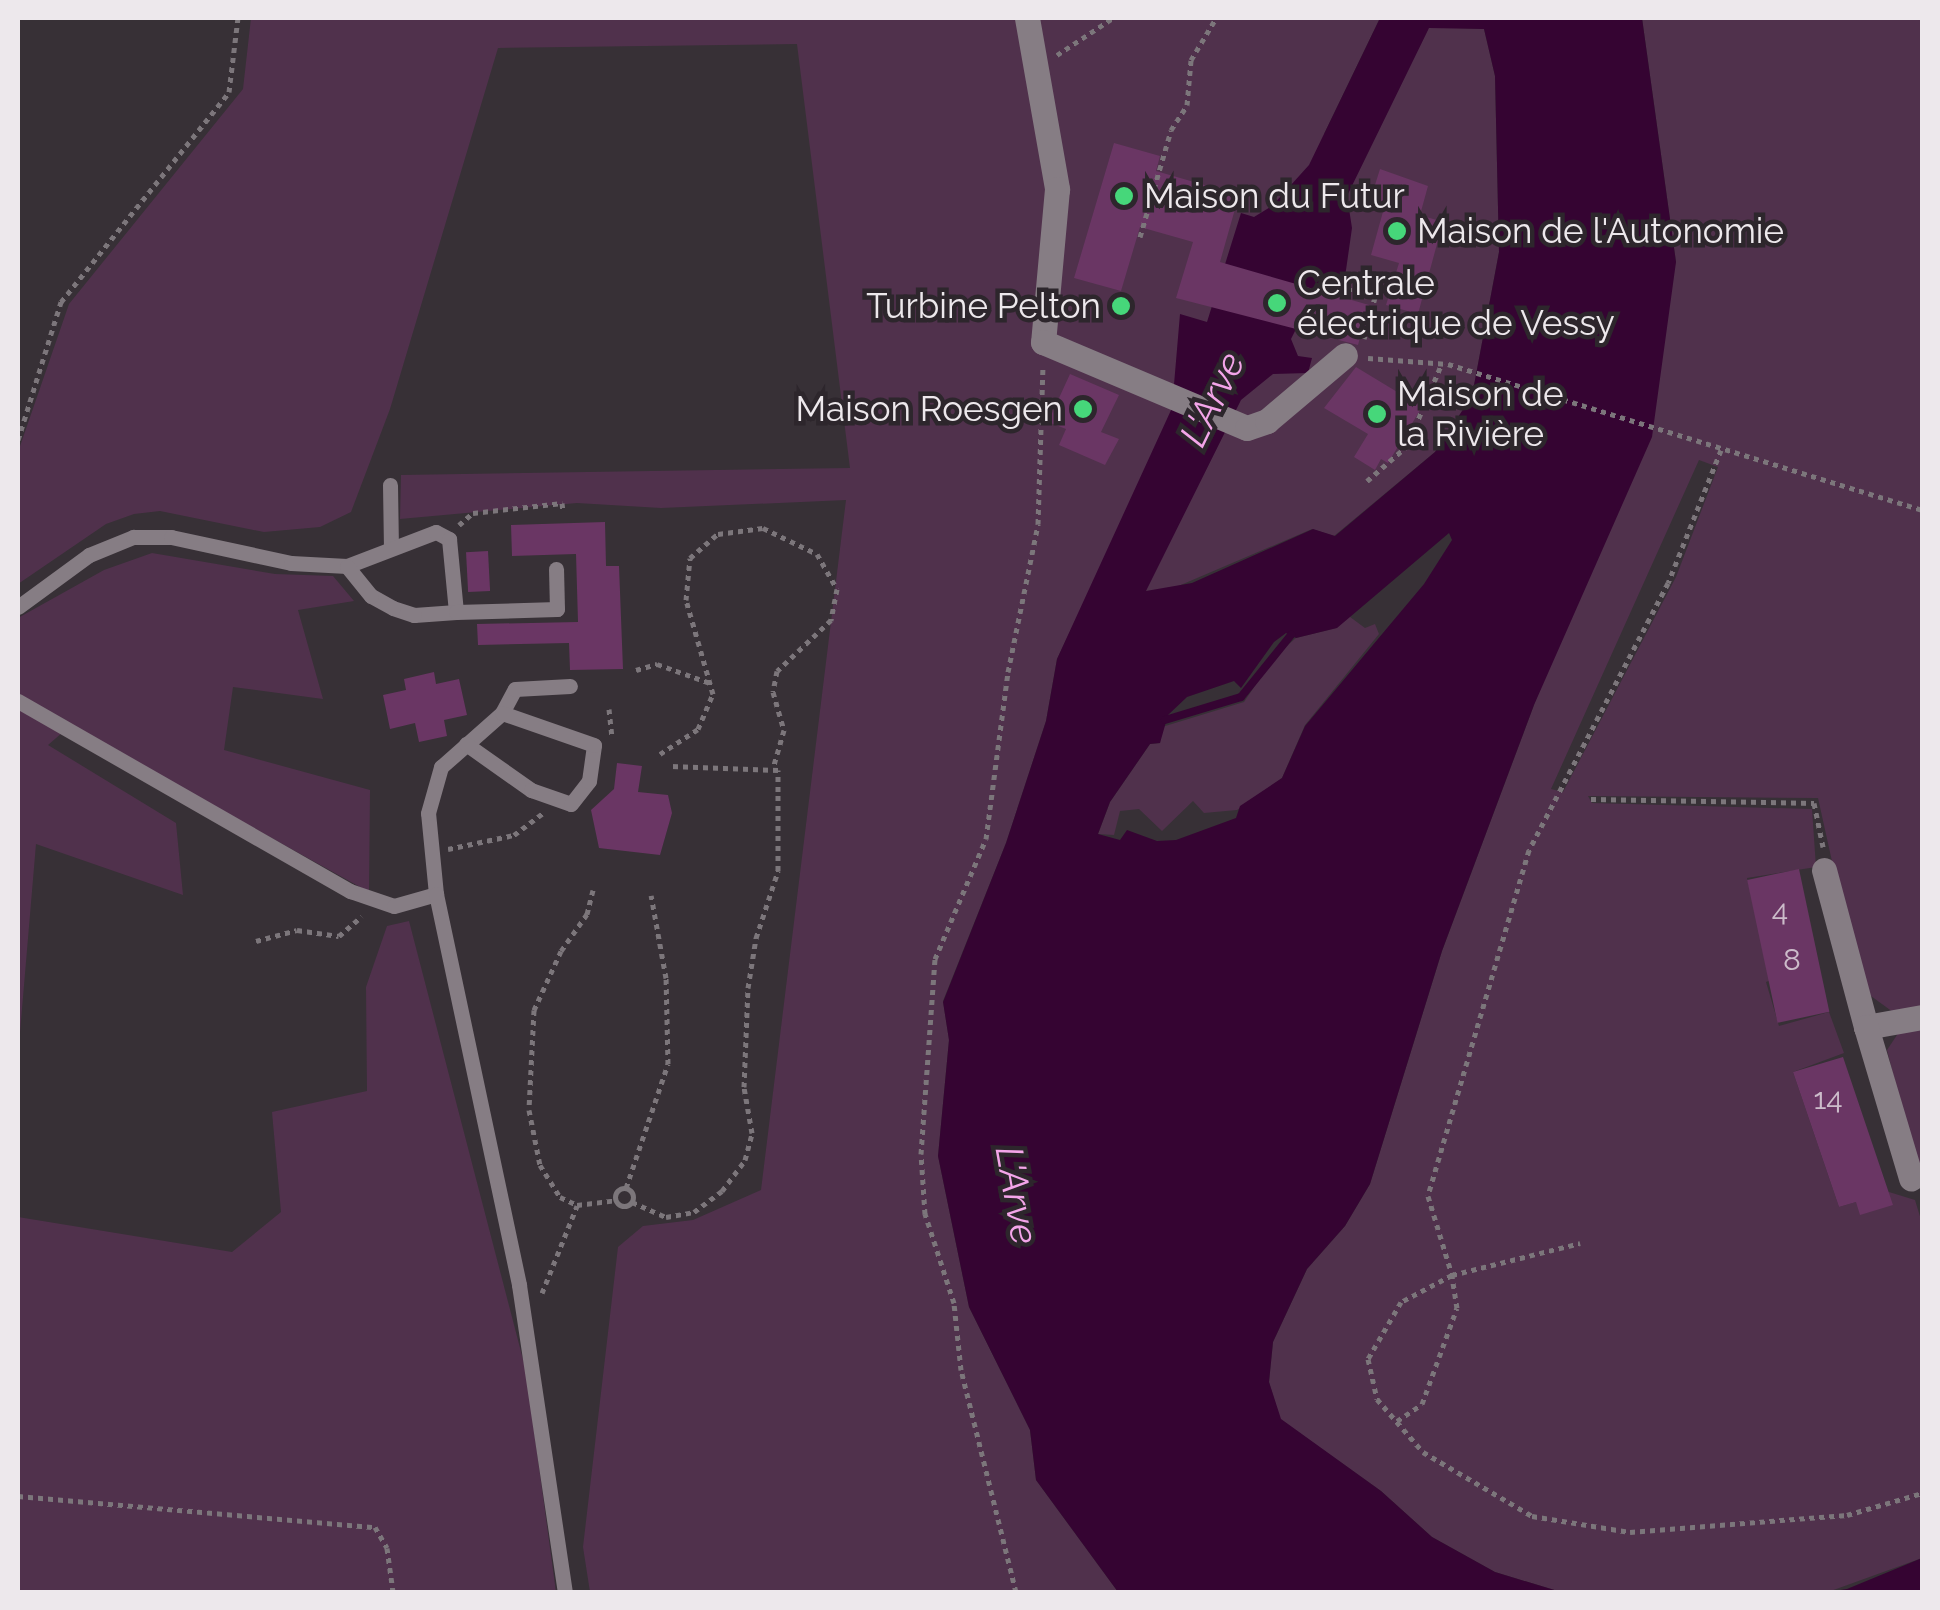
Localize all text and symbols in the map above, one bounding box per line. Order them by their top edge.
place label: Maison du Futur [1144,175,1405,217]
marker: Maison du Futur [1113,185,1135,207]
place label: Maison de l'Autonomie [1417,210,1784,252]
marker: Maison de l'Autonomie [1386,220,1408,242]
place label: Centrale électrique de Vessy [1297,262,1616,344]
place label: Turbine Pelton [866,285,1101,327]
marker: Centrale électrique de Vessy [1266,292,1288,314]
marker: Turbine Pelton [1110,295,1132,317]
water label: L'Arve [1170,345,1254,453]
place label: Maison de la Rivière [1397,373,1564,455]
place label: Maison Roesgen [796,388,1063,430]
marker: Maison Roesgen [1072,398,1094,420]
marker: Maison de la Rivière [1366,403,1388,425]
house number: 4 [1772,893,1788,929]
house number: 8 [1783,942,1801,978]
house number: 14 [1813,1081,1843,1117]
water label: L'Arve [986,1142,1048,1248]

